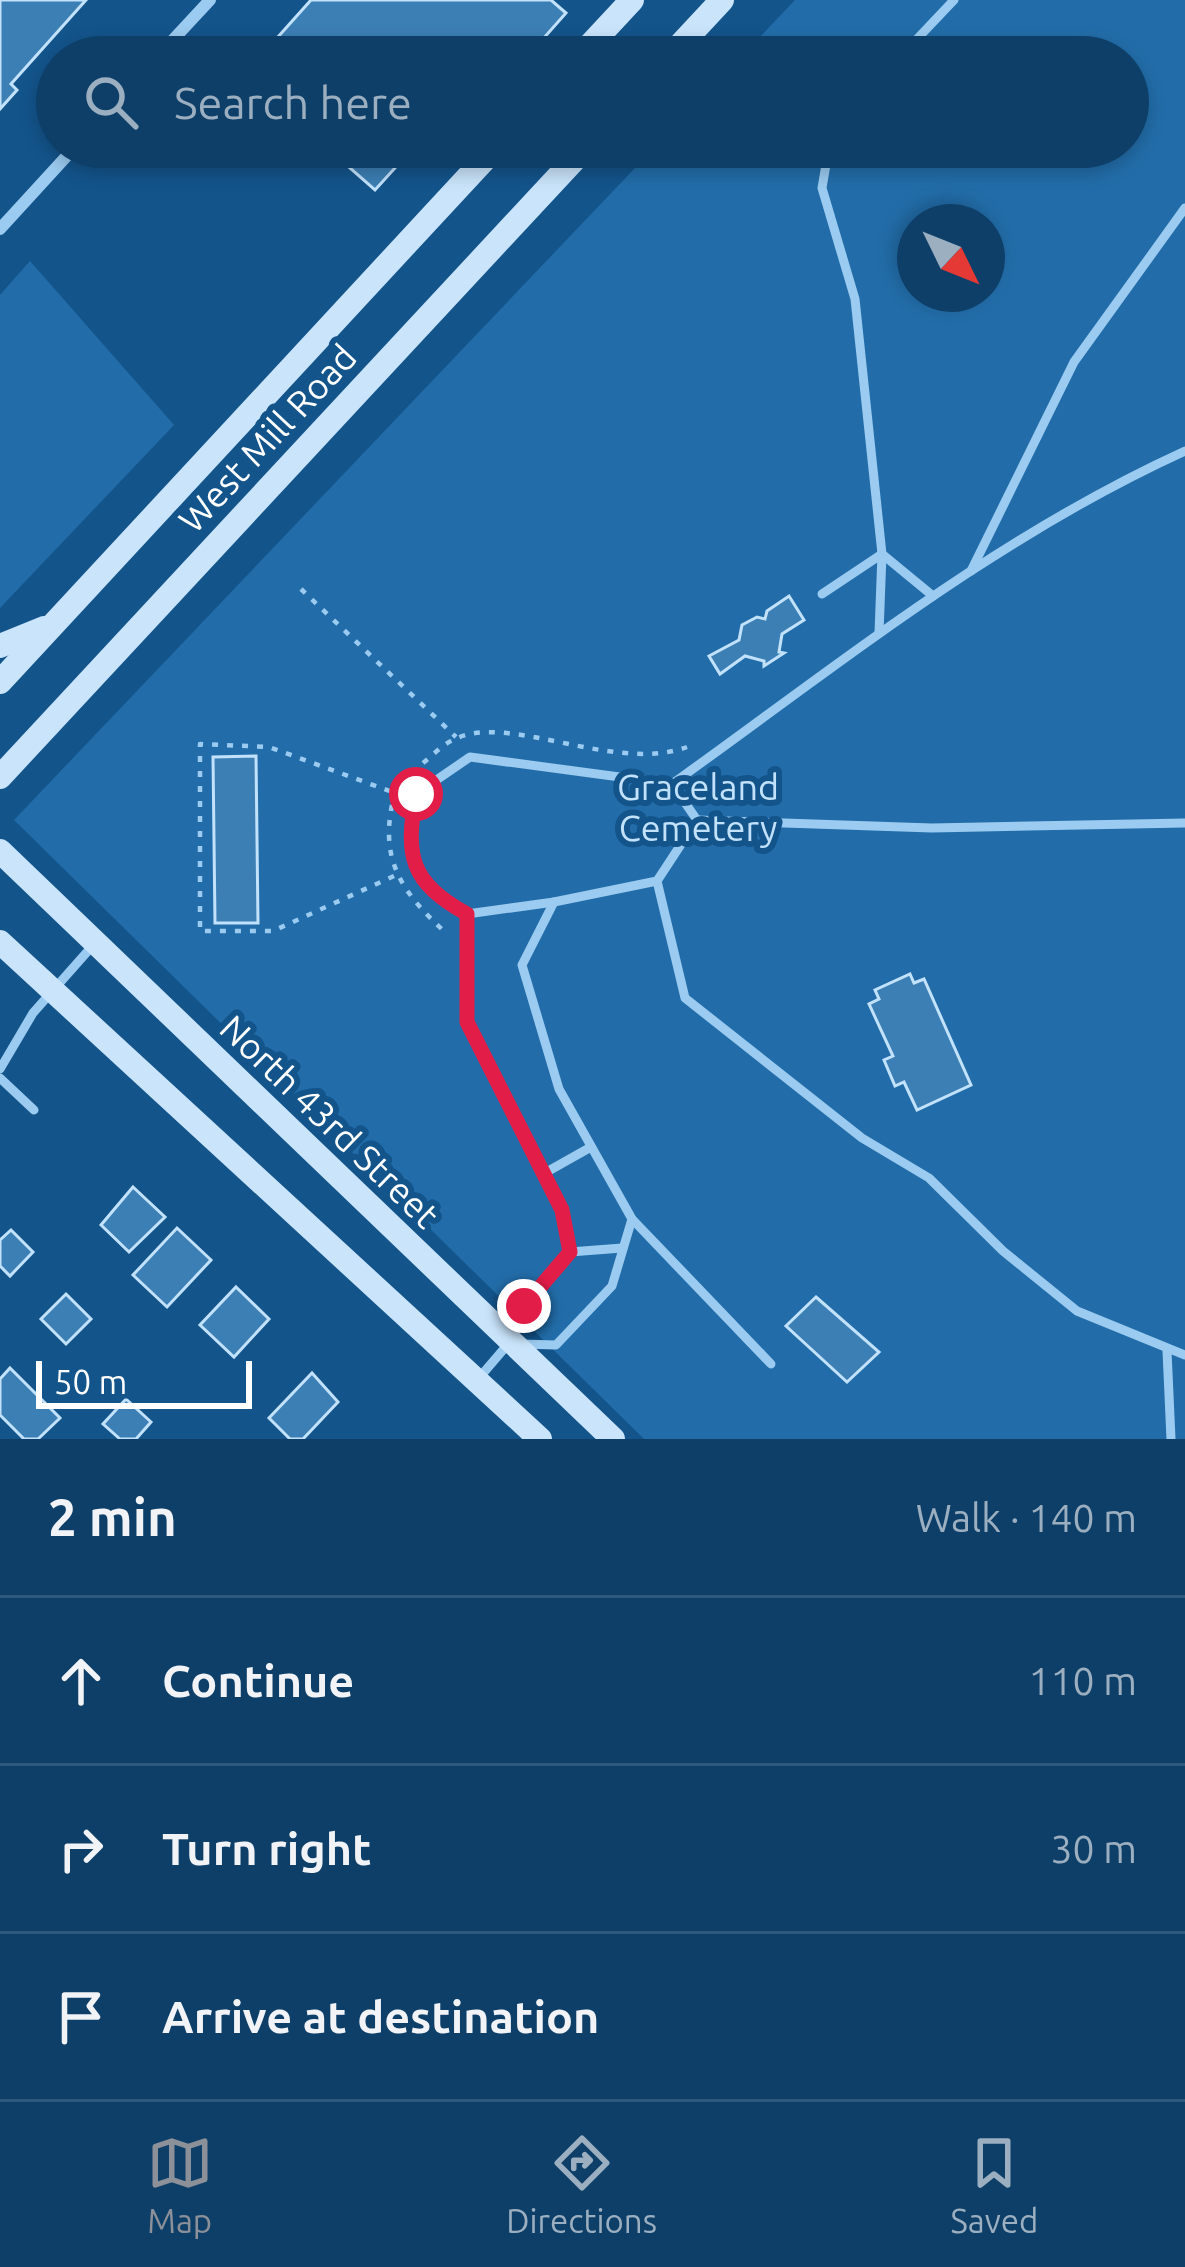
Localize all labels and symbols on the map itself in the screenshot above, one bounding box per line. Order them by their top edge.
north arrow [897,204,1005,312]
street label: West Mill Road [170,336,364,540]
park label: Graceland Cemetery [617,766,779,848]
route start [389,767,443,821]
street label: North 43rd Street [212,1006,448,1236]
route end [497,1279,551,1333]
scale bar [36,1355,252,1408]

